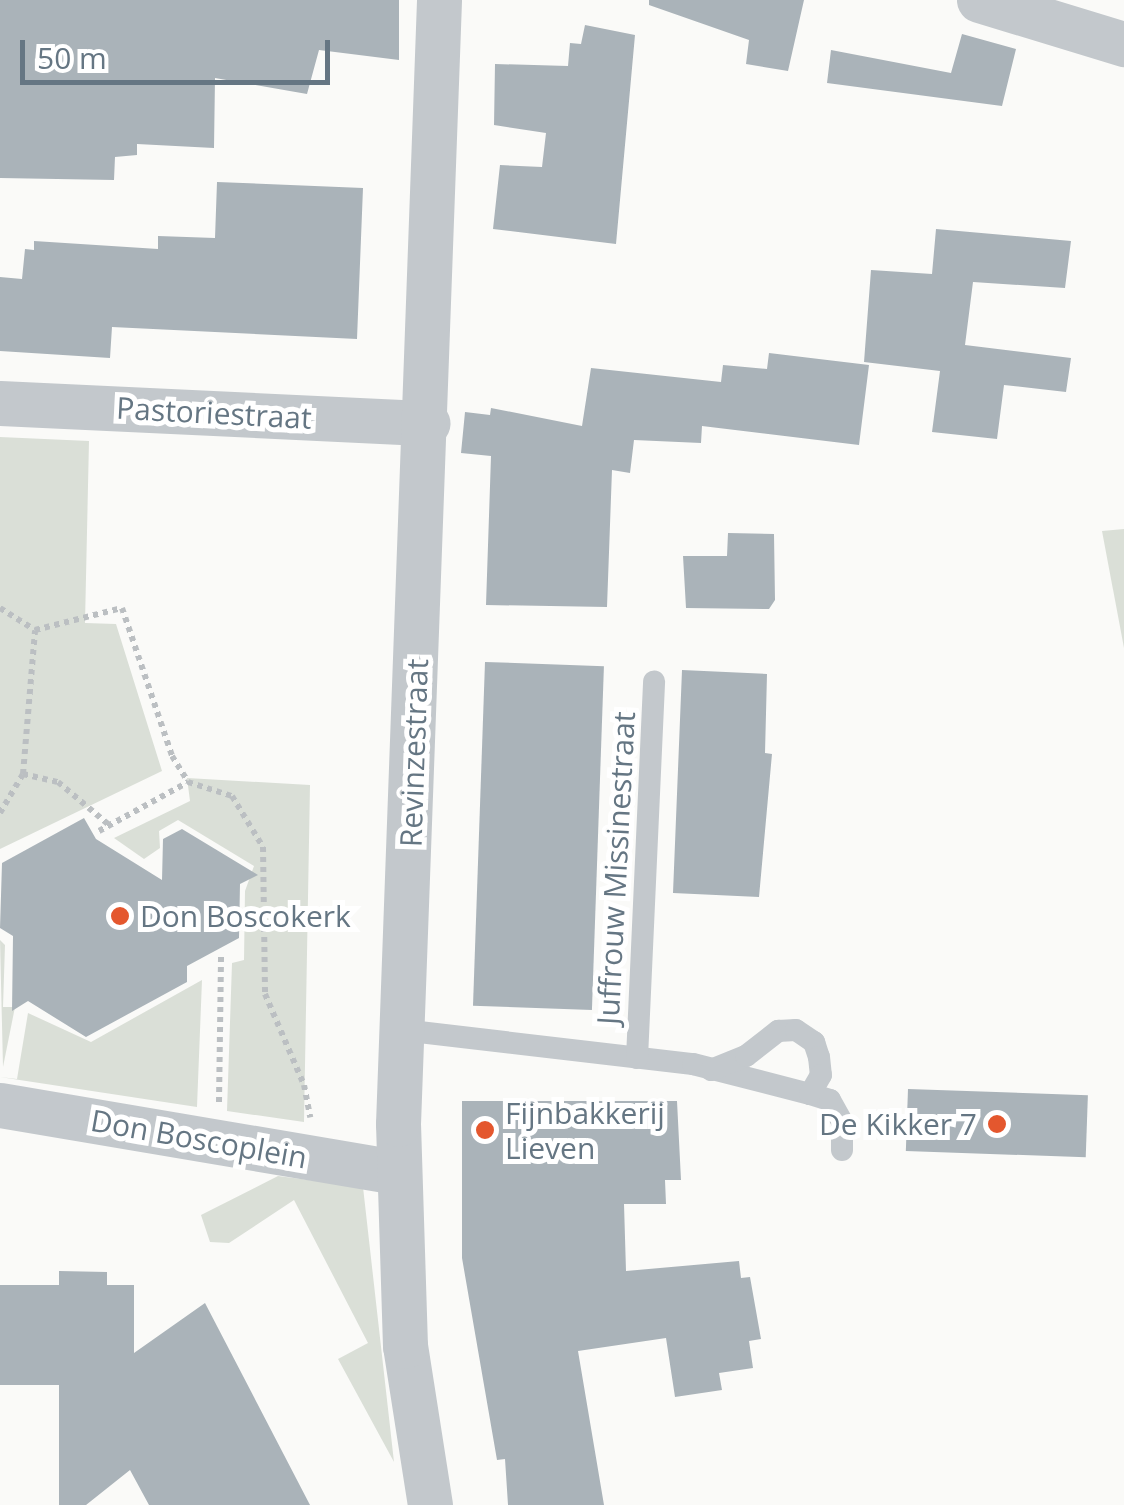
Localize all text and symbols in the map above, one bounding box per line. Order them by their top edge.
scale bar [25,20,335,82]
text: 50 m [37,37,107,78]
street label: Pastoriestraat [115,390,313,436]
street label: Revinzestraat [393,658,435,848]
street label: Juffrouw Missinestraat [590,710,642,1026]
place label: Don Boscokerk [140,898,351,934]
marker: Don Boscokerk [109,905,131,927]
place label: Fijnbakkerij Lieven [505,1095,665,1166]
street label: Don Boscoplein [88,1102,310,1176]
place label: De Kikker 7 [819,1106,977,1142]
marker: De Kikker 7 [986,1113,1008,1135]
marker: Fijnbakkerij Lieven [474,1119,496,1141]

